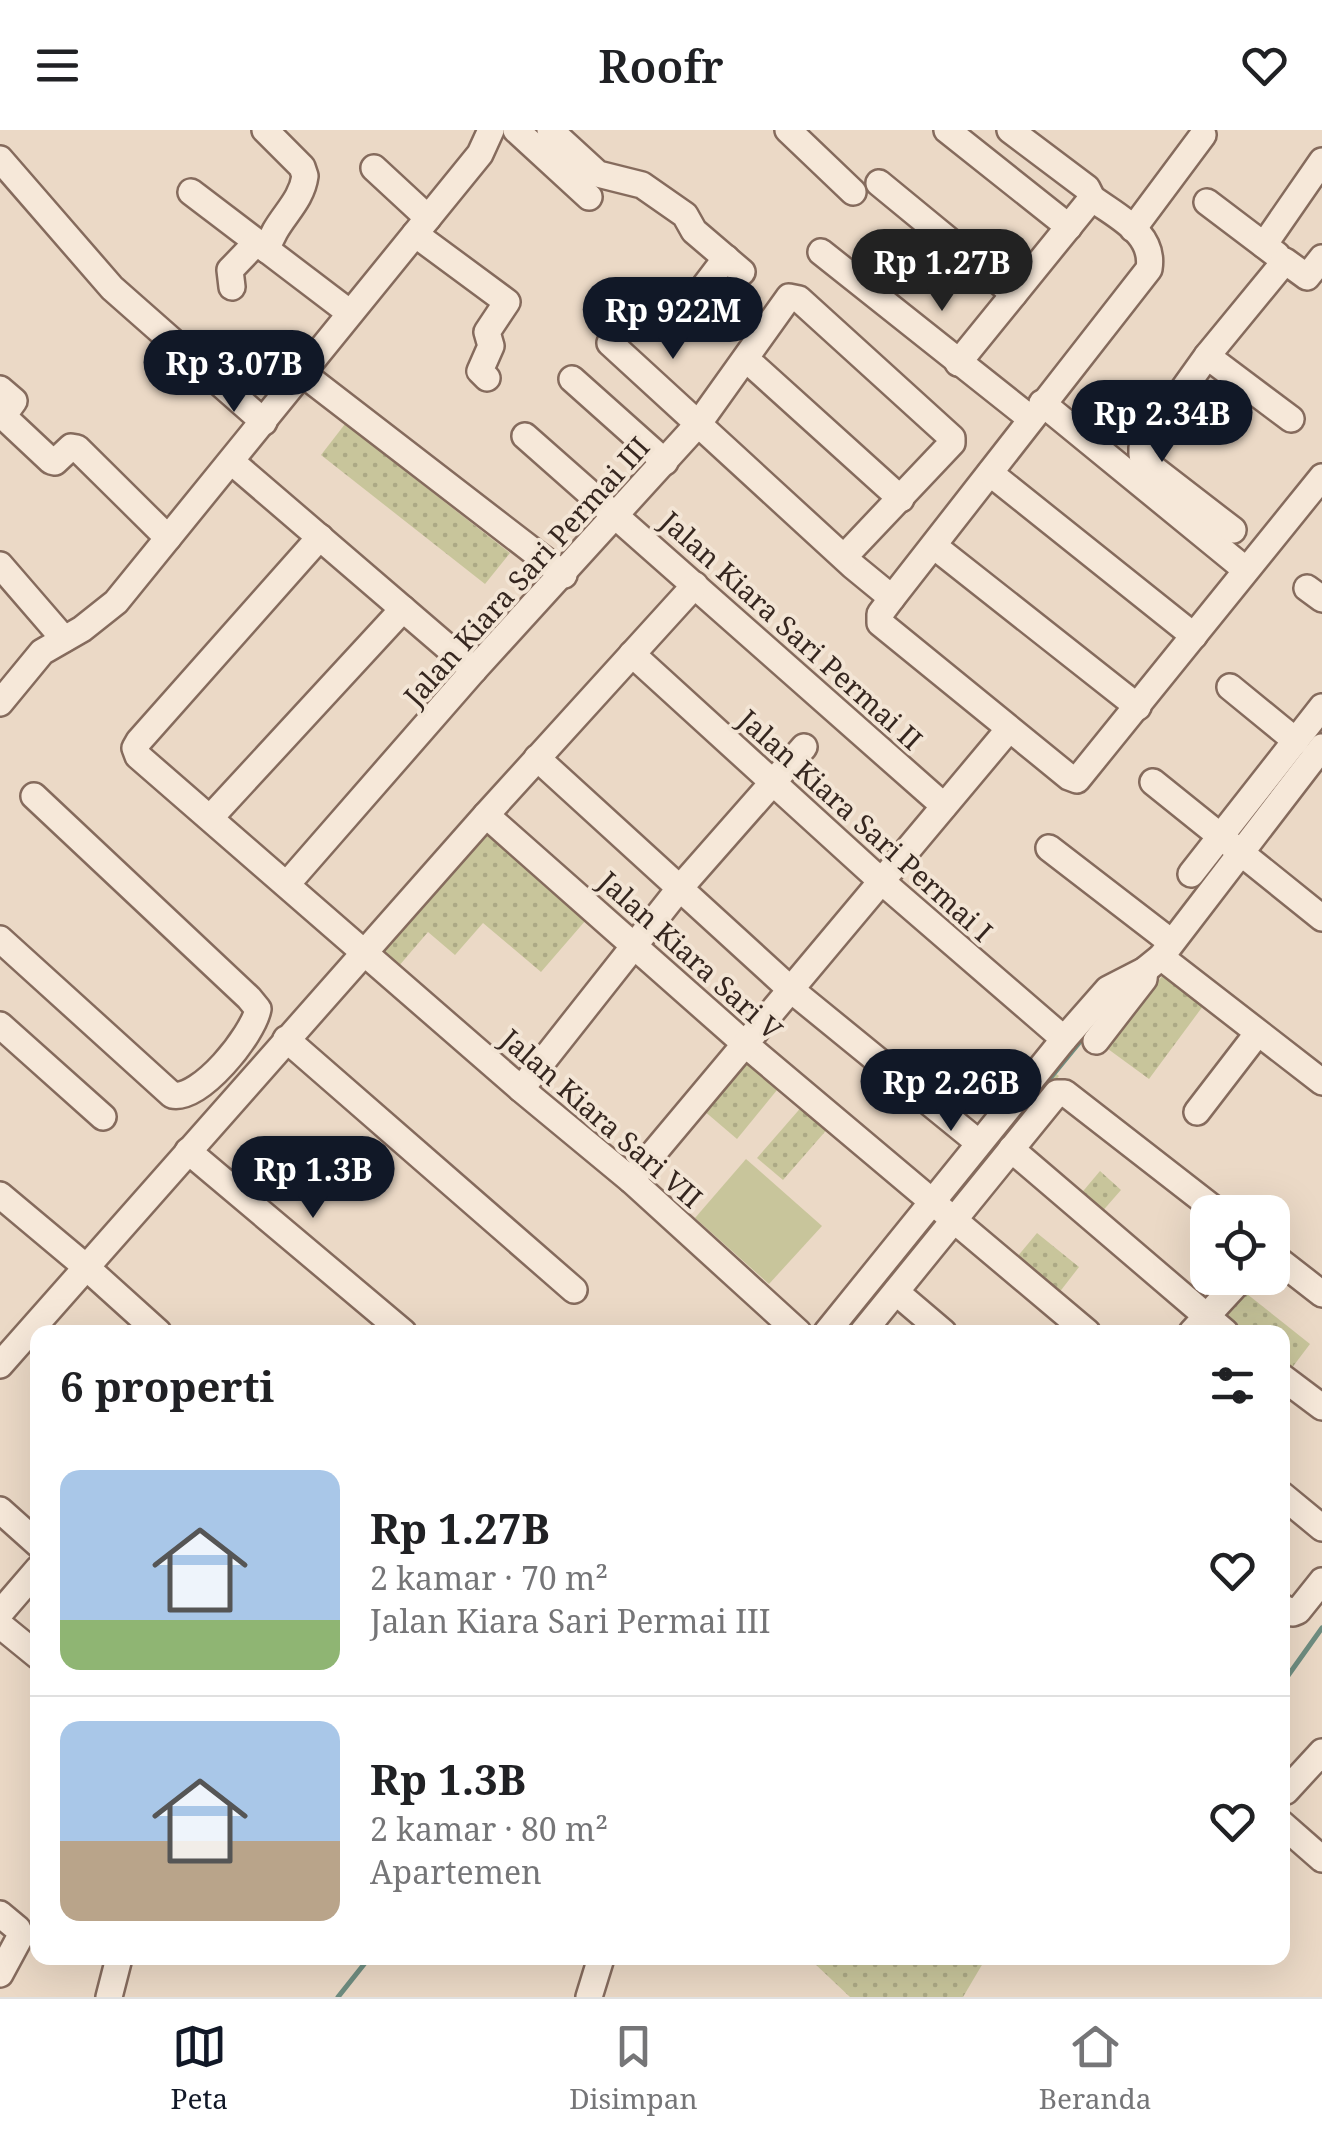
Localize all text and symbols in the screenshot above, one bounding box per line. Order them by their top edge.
text: Roofr [598,35,724,96]
icon: menu [30,38,85,93]
icon: heart [1237,38,1292,93]
pin: Rp 1.27B [839,229,1045,314]
text: Rp 1.27B [874,240,1010,283]
pin: Rp 922M [581,277,765,362]
text: Rp 922M [605,288,741,331]
pin: Rp 3.07B [131,330,337,415]
text: Rp 3.07B [166,341,302,384]
pin: Rp 2.34B [1059,380,1265,465]
text: Rp 2.34B [1094,391,1230,434]
street label: Jalan Kiara Sari Permai III [394,428,657,715]
street label: Jalan Kiara Sari Permai II [652,501,931,758]
street label: Jalan Kiara Sari Permai I [730,700,1001,949]
street label: Jalan Kiara Sari V [590,862,791,1048]
street label: Jalan Kiara Sari VII [492,1019,711,1216]
pin: Rp 2.26B [848,1049,1054,1134]
text: Rp 2.26B [883,1060,1019,1103]
pin: Rp 1.3B [221,1136,405,1221]
text: Rp 1.3B [254,1147,372,1190]
map controls [1190,1195,1290,1295]
button: locate [1190,1195,1290,1295]
text: 6 properti [60,1357,274,1414]
icon: filters [1205,1358,1260,1413]
text: Rp 1.27B [370,1499,550,1556]
icon: home [140,1510,260,1630]
icon: heart [1205,1543,1260,1598]
text: 2 kamar · 70 m² [370,1556,608,1599]
text: Jalan Kiara Sari Permai III [370,1599,770,1642]
text: Rp 1.3B [370,1750,526,1807]
icon: home [140,1761,260,1881]
icon: heart [1205,1794,1260,1849]
text: 2 kamar · 80 m² [370,1807,608,1850]
text: Apartemen [370,1850,542,1893]
tab: Peta [171,2019,228,2117]
tab: Disimpan [569,2019,698,2117]
tab: Beranda [1039,2019,1151,2117]

